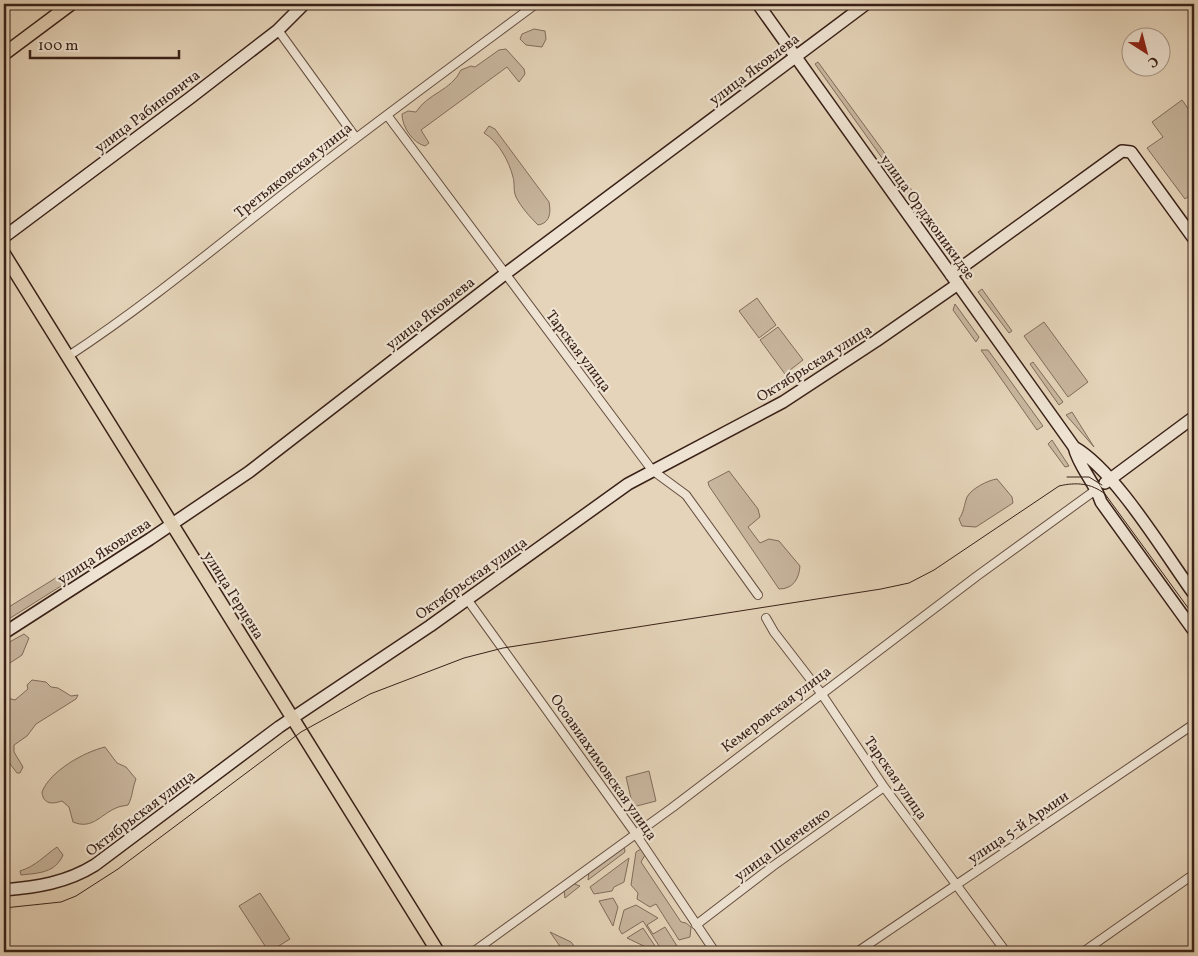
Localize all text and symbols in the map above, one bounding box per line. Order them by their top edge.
scale bar [30,28,179,60]
north arrow [1120,28,1170,78]
street label: улица Яковлева [705,29,804,111]
text: 100 m [38,36,78,57]
text: С [1144,51,1162,72]
street label: улица Рабиновича [91,65,205,159]
street label: Третьяковская улица [231,118,357,224]
street label: улица Орджоникидзе [874,151,979,285]
street label: улица Яковлева [382,273,480,356]
street label: Тарская улица [540,307,616,397]
street label: Октябрьская улица [753,320,877,408]
street label: улица Яковлева [54,514,156,591]
street label: Октябрьская улица [412,533,532,626]
street label: улица Герцена [197,547,268,644]
street label: Кемеровская улица [718,662,836,758]
street label: Осоавиахимовская улица [544,690,661,845]
street label: Тарская улица [858,733,931,825]
street label: Октябрьская улица [82,766,200,862]
street label: улица 5-й Армии [964,787,1074,870]
street label: улица Шевченко [731,803,835,887]

